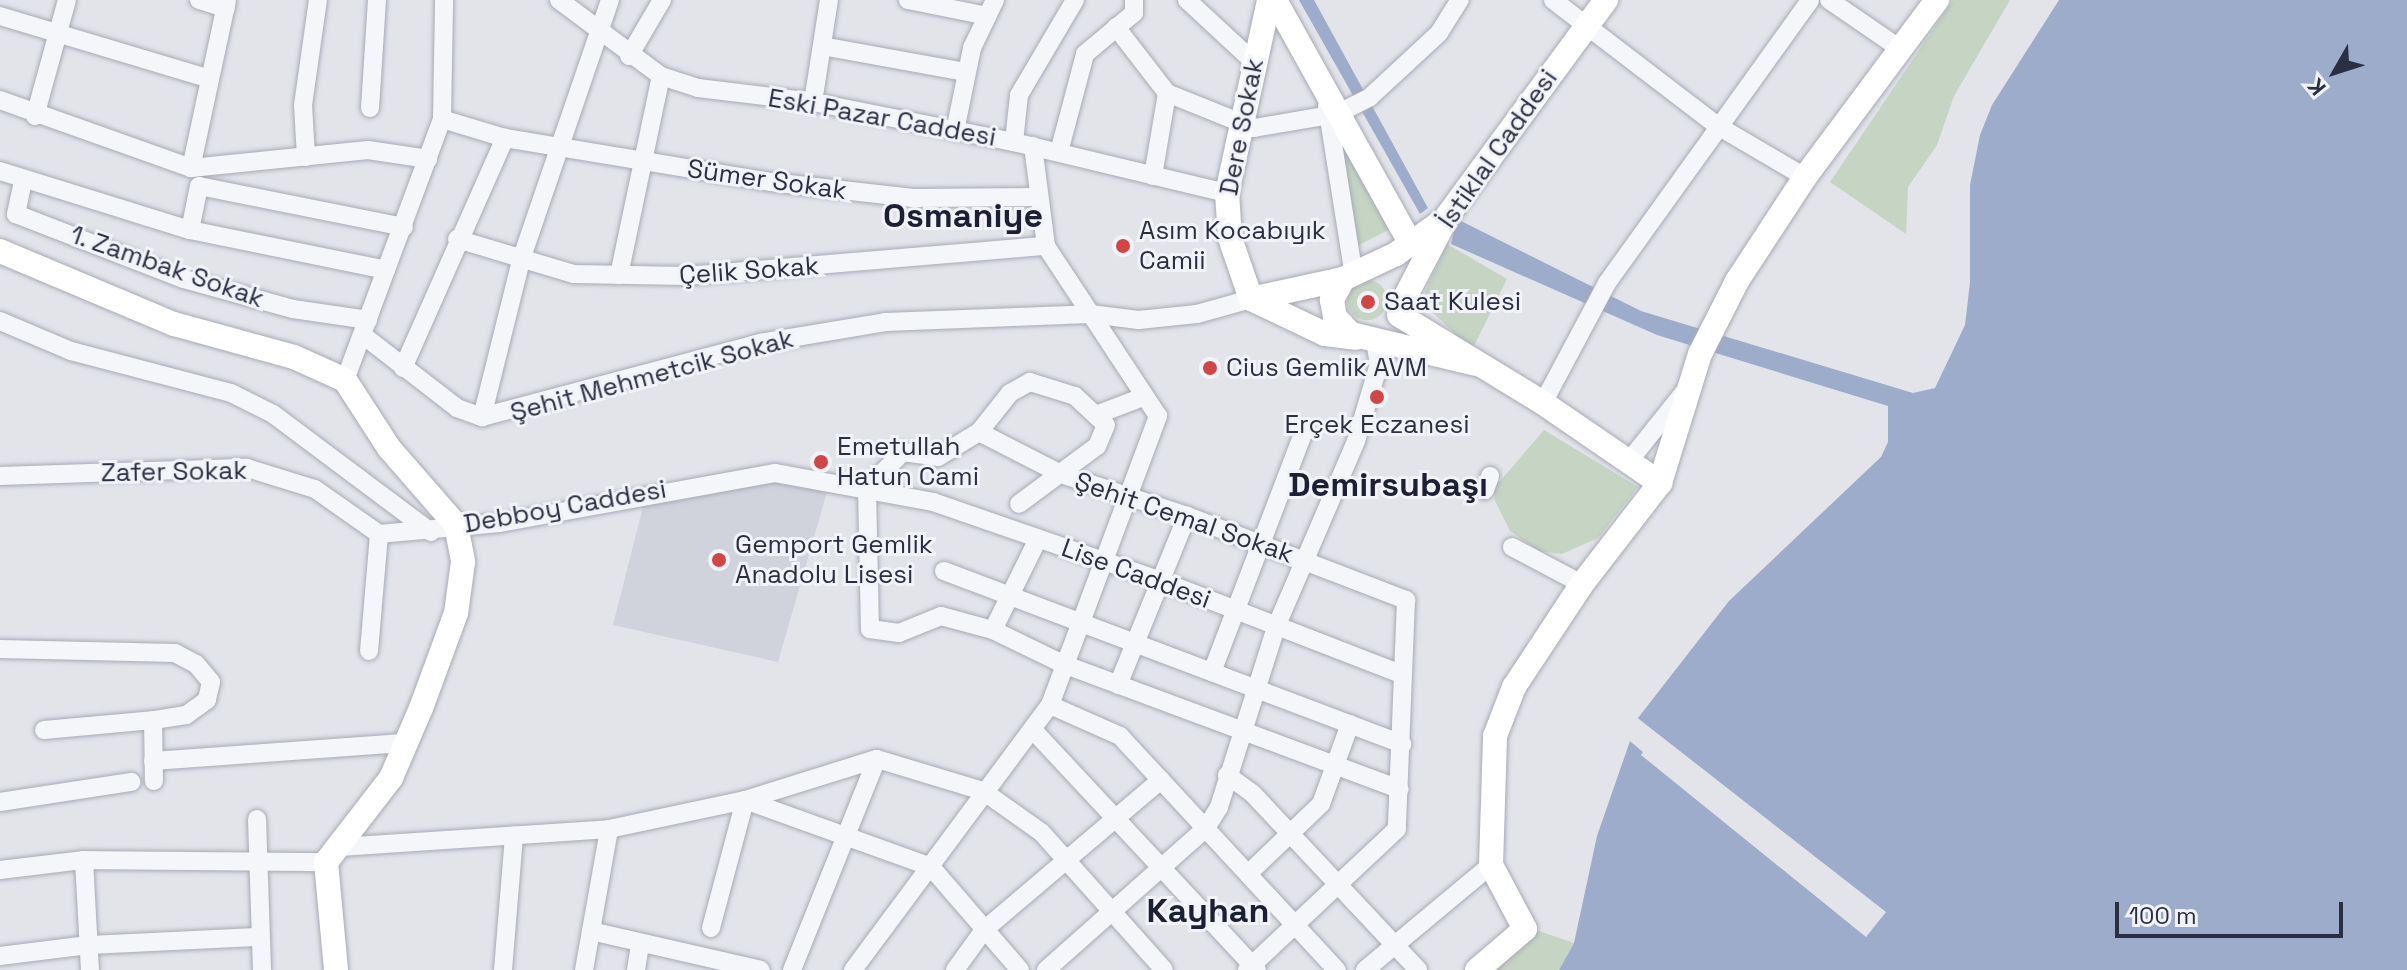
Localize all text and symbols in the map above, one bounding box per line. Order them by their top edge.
north arrow [2295,32,2375,112]
street label: Dere Sokak [1213,56,1271,198]
street label: İstiklal Caddesi [1432,64,1564,234]
text: K [2301,73,2332,101]
street label: Eski Pazar Caddesi [766,83,998,153]
street label: Sümer Sokak [685,153,849,207]
district label: Osmaniye [883,196,1043,236]
place label: Asım Kocabıyık Camii [1139,215,1326,276]
street label: 1. Zambak Sokak [66,219,268,315]
marker: Asım Kocabıyık Camii [1114,237,1132,255]
street label: Çelik Sokak [678,251,820,291]
place label: Saat Kulesi [1384,286,1521,318]
marker: Saat Kulesi [1359,293,1377,311]
street label: Şehit Mehmetcik Sokak [507,323,797,429]
place label: Cius Gemlik AVM [1226,352,1427,384]
marker: Cius Gemlik AVM [1201,359,1219,377]
marker: Erçek Eczanesi [1368,388,1386,406]
place label: Erçek Eczanesi [1284,409,1470,441]
place label: Emetullah Hatun Cami [837,431,979,492]
marker: Emetullah Hatun Cami [812,453,830,471]
street label: Zafer Sokak [100,455,248,489]
district label: Demirsubaşı [1288,465,1488,505]
street label: Şehit Cemal Sokak [1070,466,1298,570]
street label: Debboy Caddesi [461,474,669,540]
place label: Gemport Gemlik Anadolu Lisesi [735,529,933,590]
street label: Lise Caddesi [1057,533,1215,615]
marker: Gemport Gemlik Anadolu Lisesi [710,551,728,569]
scale bar [2119,886,2347,936]
district label: Kayhan [1147,891,1269,931]
text: 100 m [2129,900,2197,931]

